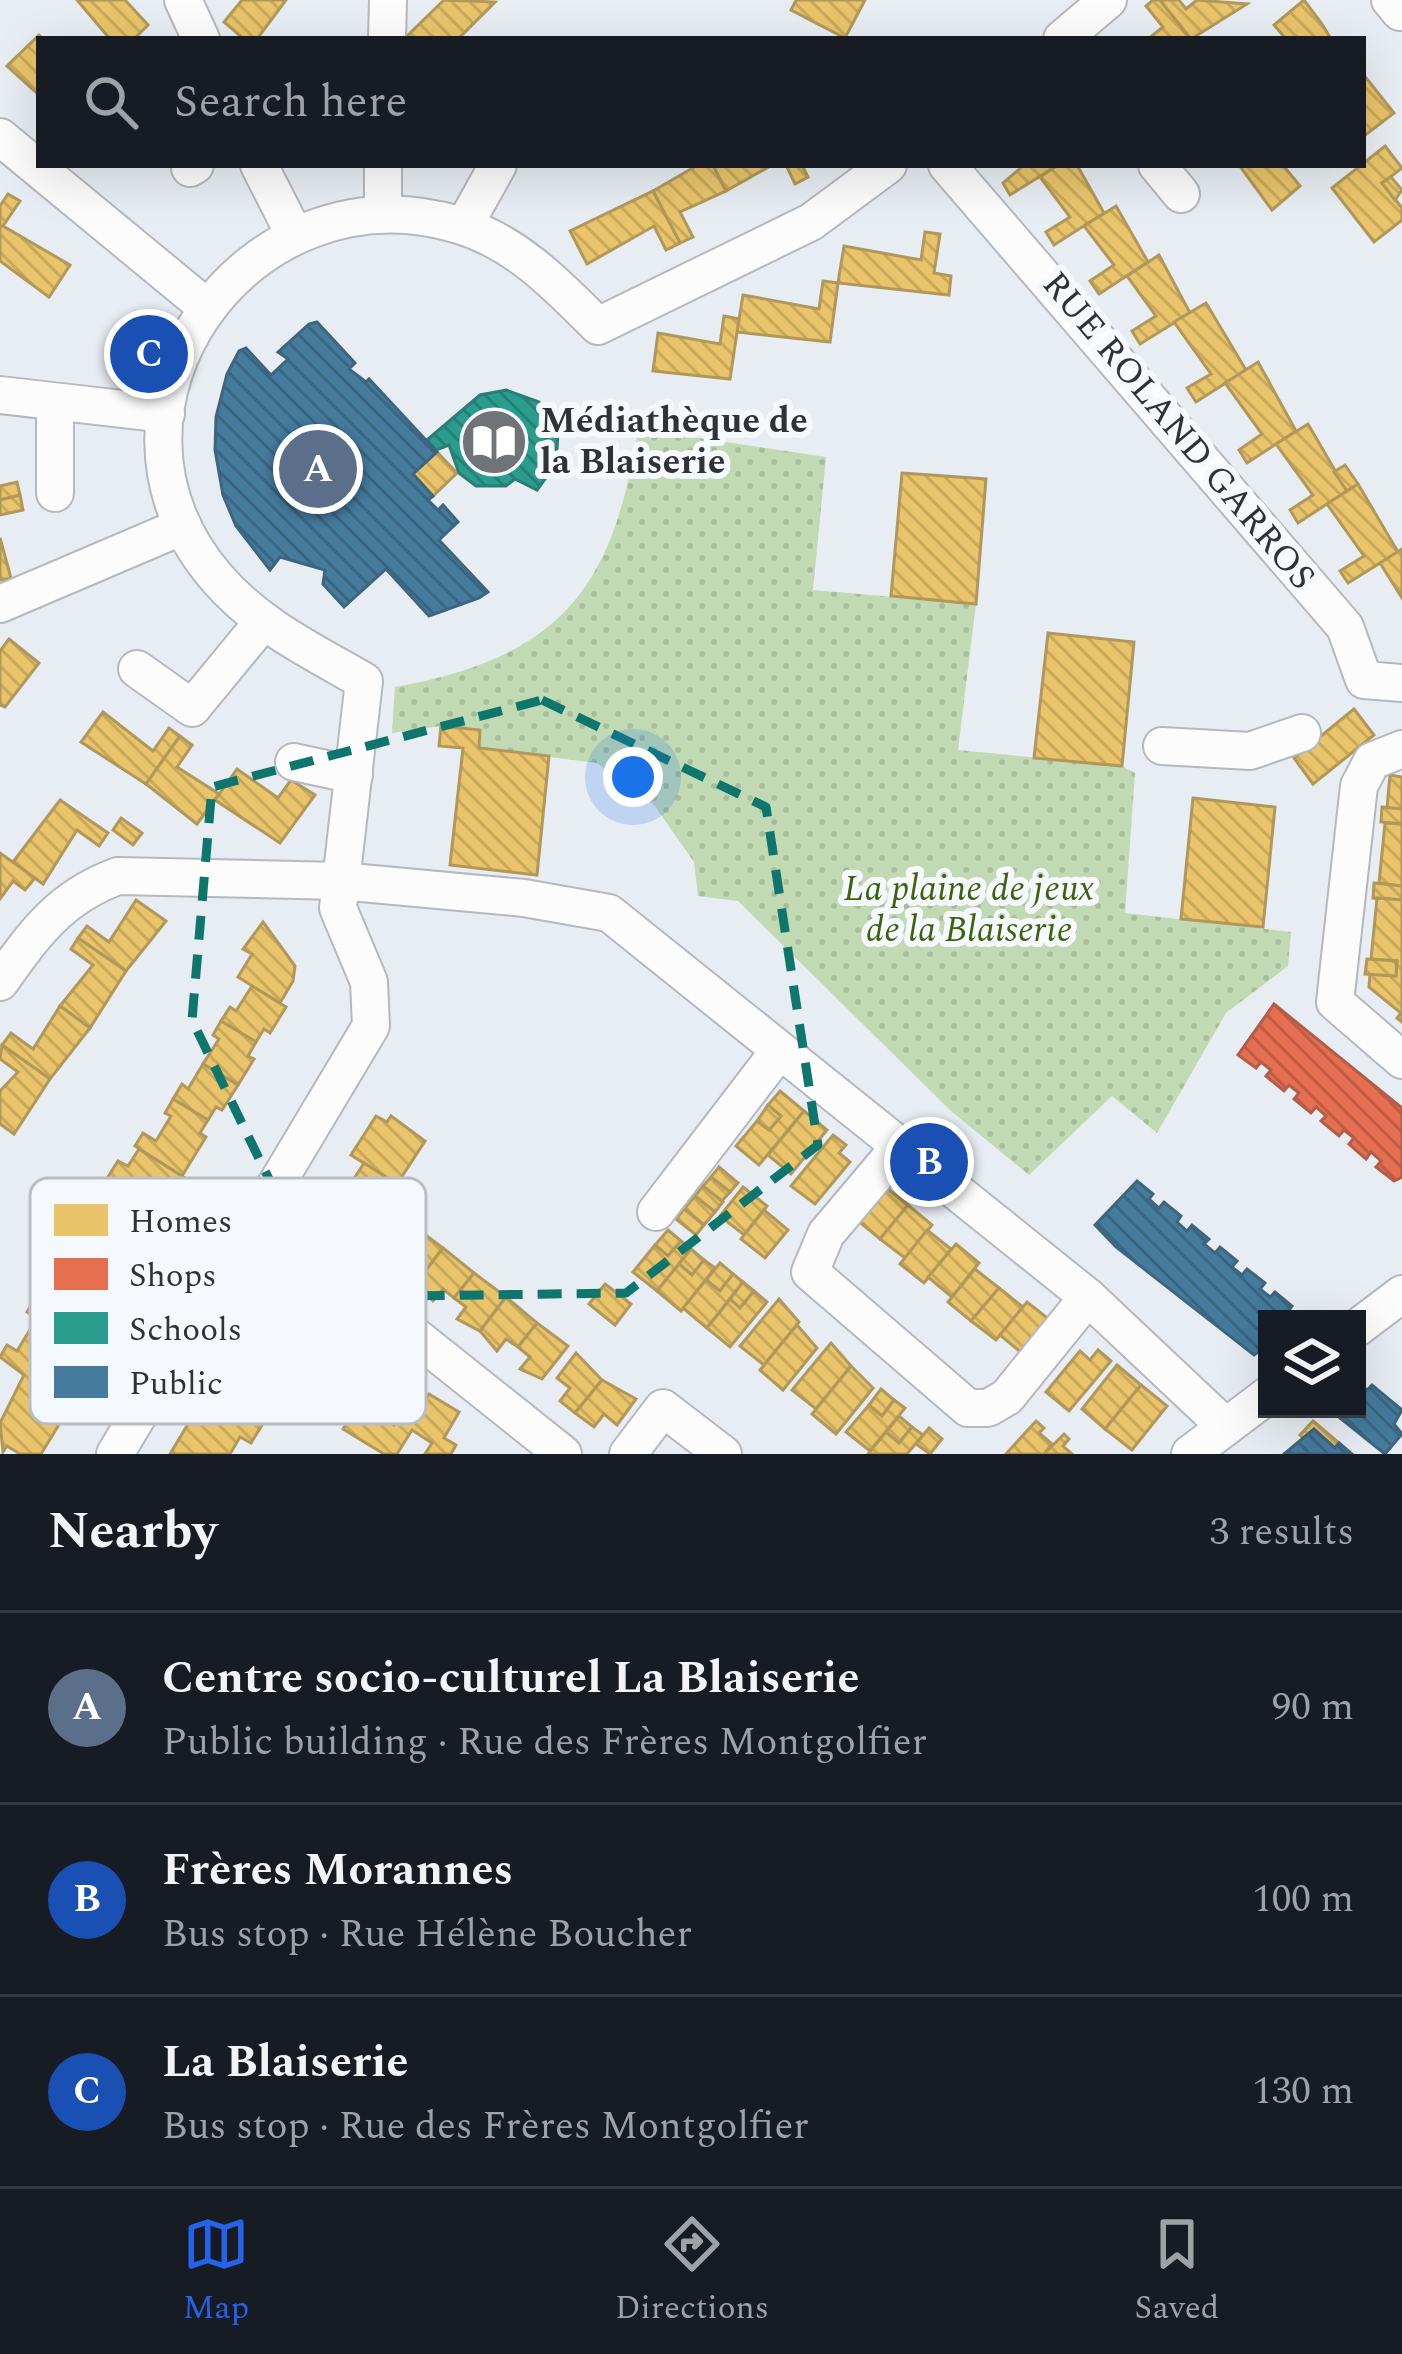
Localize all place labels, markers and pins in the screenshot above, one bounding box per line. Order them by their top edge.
pin: C [110,309,188,399]
place label: Médiathèque de la Blaiserie [540,394,808,490]
library icon: Médiathèque de la Blaiserie [459,407,529,477]
pin: A [279,424,357,514]
pin: B [890,1117,968,1207]

